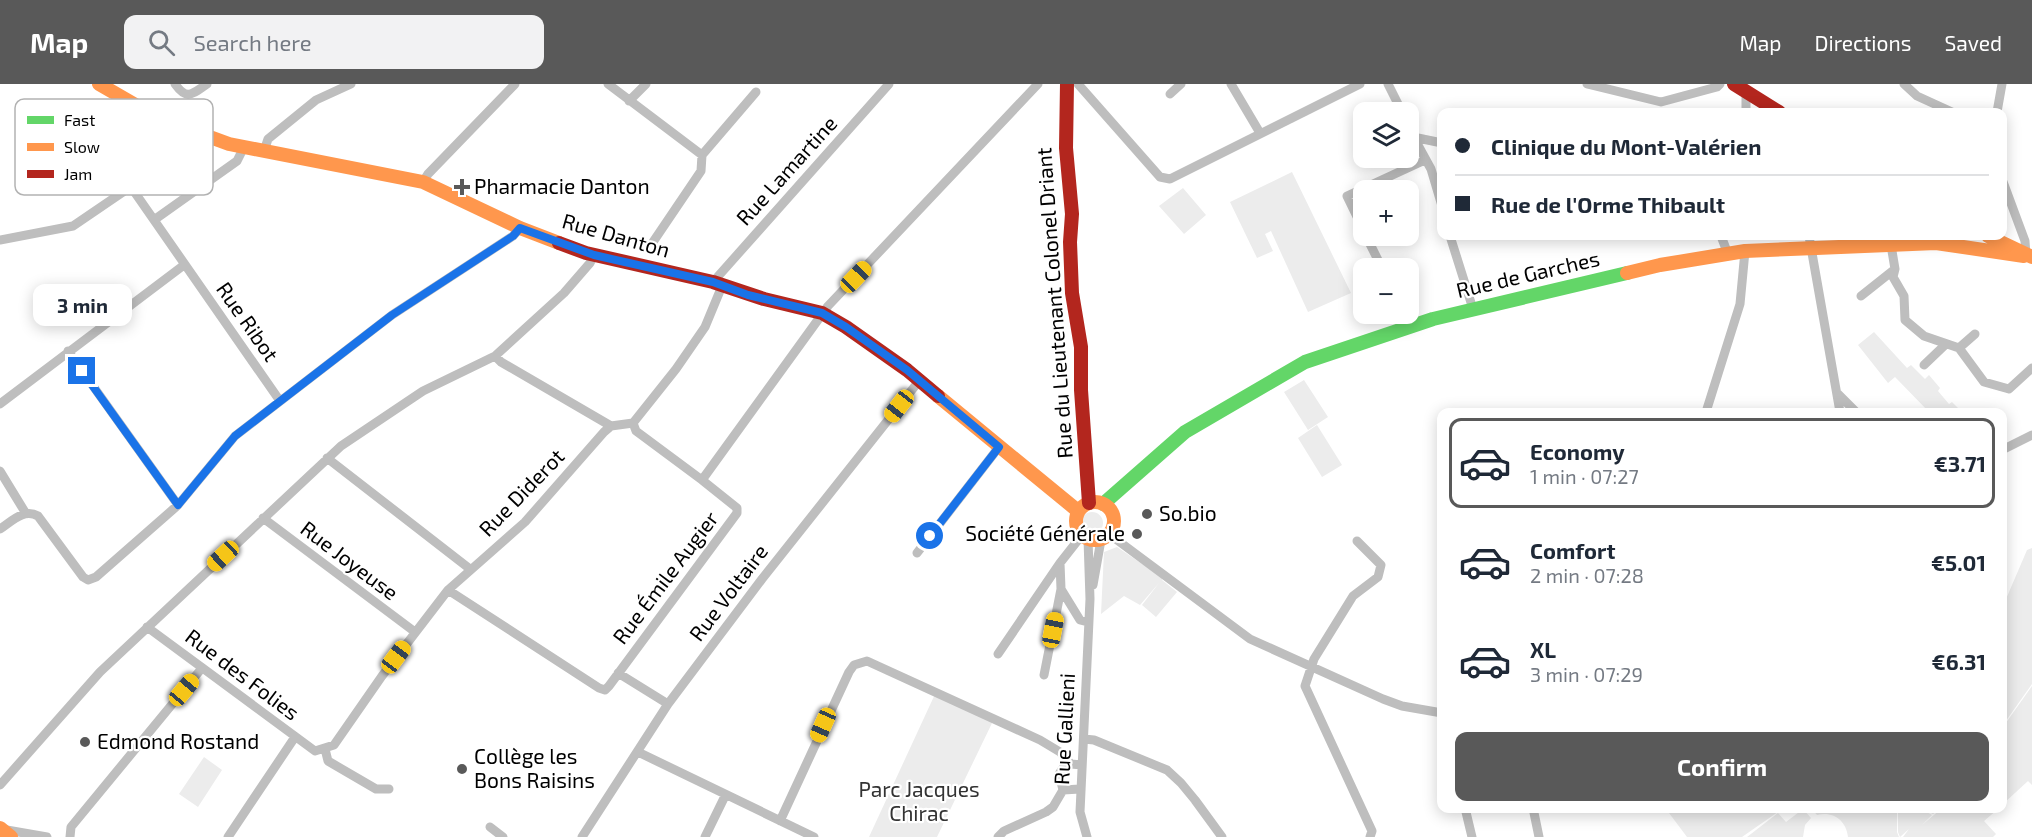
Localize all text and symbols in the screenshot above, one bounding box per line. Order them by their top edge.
search box [124,15,544,69]
text: Map [30,25,88,59]
icon: search [145,26,178,59]
text: Search here [193,29,312,55]
text: Map [1739,30,1782,55]
text: Directions [1815,30,1911,55]
text: Saved [1944,30,2002,55]
legend [15,99,213,195]
map controls [1353,102,1419,324]
button: layers [1353,102,1419,168]
text: Fast [64,110,95,129]
street label: Rue Lamartine [730,110,841,230]
text: Clinique du Mont-Valérien [1491,133,1761,159]
text: Slow [64,137,100,156]
street label: Rue du Lieutenant Colonel Driant [1030,147,1077,460]
text: Jam [64,164,92,183]
place label: Pharmacie Danton [474,173,650,198]
marker: Pharmacie Danton [455,180,469,194]
button: + [1353,180,1419,246]
text: Rue de l'Orme Thibault [1491,191,1725,217]
street label: Rue Danton [560,207,673,262]
street label: Rue de Garches [1454,245,1602,302]
car [837,258,875,296]
button: − [1353,258,1419,324]
street label: Rue Ribot [212,277,285,366]
callout: 3 min [32,284,132,326]
text: 3 min [57,293,108,317]
route end [68,357,95,384]
car [881,386,917,426]
icon: car [1458,436,1512,490]
text: Economy [1530,438,1625,464]
street label: Rue Diderot [473,443,569,541]
text: €3.71 [1934,450,1986,476]
text: 1 min · 07:27 [1530,464,1639,488]
place label: So.bio [1159,500,1217,525]
street label: Rue Émile Augier [607,505,723,648]
marker: So.bio [1140,507,1154,521]
street label: Rue Joyeuse [296,515,404,605]
place label: Société Générale [965,520,1125,545]
route start [916,522,943,549]
marker: Société Générale [1130,527,1144,541]
icon: car [1458,535,1512,589]
car [204,537,242,575]
text: Comfort [1530,537,1615,563]
street label: Rue Voltaire [683,539,772,645]
text: €5.01 [1931,549,1986,575]
text: 2 min · 07:28 [1530,563,1644,587]
car [1041,611,1065,649]
street label: Rue des Folies [181,623,305,725]
icon: car [1458,634,1512,688]
text: XL [1530,636,1556,662]
car [378,637,414,677]
text: €6.31 [1932,648,1986,674]
text: 3 min · 07:29 [1530,662,1643,686]
car [166,670,202,710]
street label: Rue Gallieni [1048,672,1079,785]
car [807,705,839,745]
place label: Edmond Rostand [97,728,259,753]
button: Confirm [1455,732,1989,801]
marker: Edmond Rostand [78,735,92,749]
place label: Collège les Bons Raisins [474,743,595,792]
marker: Collège les Bons Raisins [455,762,469,776]
park label: Parc Jacques Chirac [858,776,980,825]

